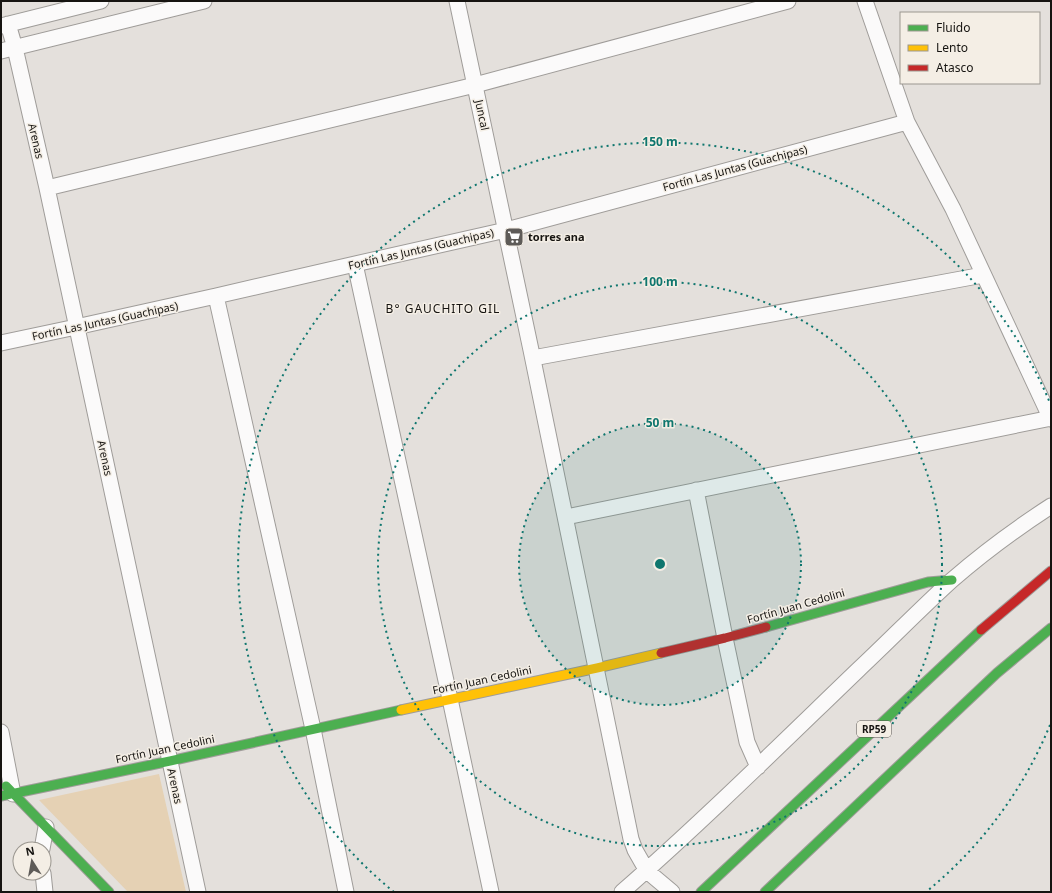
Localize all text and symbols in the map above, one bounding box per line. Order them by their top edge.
legend [900,12,1040,84]
text: Fluido [936,19,970,36]
text: Lento [936,39,968,56]
text: Atasco [936,59,974,76]
street label: Juncal [472,97,493,132]
street label: Arenas [25,122,48,160]
text: 150 m [642,133,678,150]
street label: Fortín Las Juntas (Guachipas) [661,141,809,194]
street label: Fortín Las Juntas (Guachipas) [347,224,495,273]
supermarket icon: torres ana [503,226,525,248]
place label: torres ana [528,229,585,244]
text: 100 m [642,273,678,290]
street label: Fortín Las Juntas (Guachipas) [30,298,179,343]
district label: B° GAUCHITO GIL [386,300,500,317]
text: 50 m [646,414,674,431]
street label: Arenas [94,439,117,477]
centre of rings [653,557,667,571]
street label: Fortín Juan Cedolini [745,584,846,627]
street label: Fortín Juan Cedolini [431,662,533,697]
road number: RP59 [857,721,891,737]
street label: Fortín Juan Cedolini [114,731,216,766]
street label: Arenas [164,767,187,805]
north arrow [12,841,52,881]
text: N [24,842,36,859]

